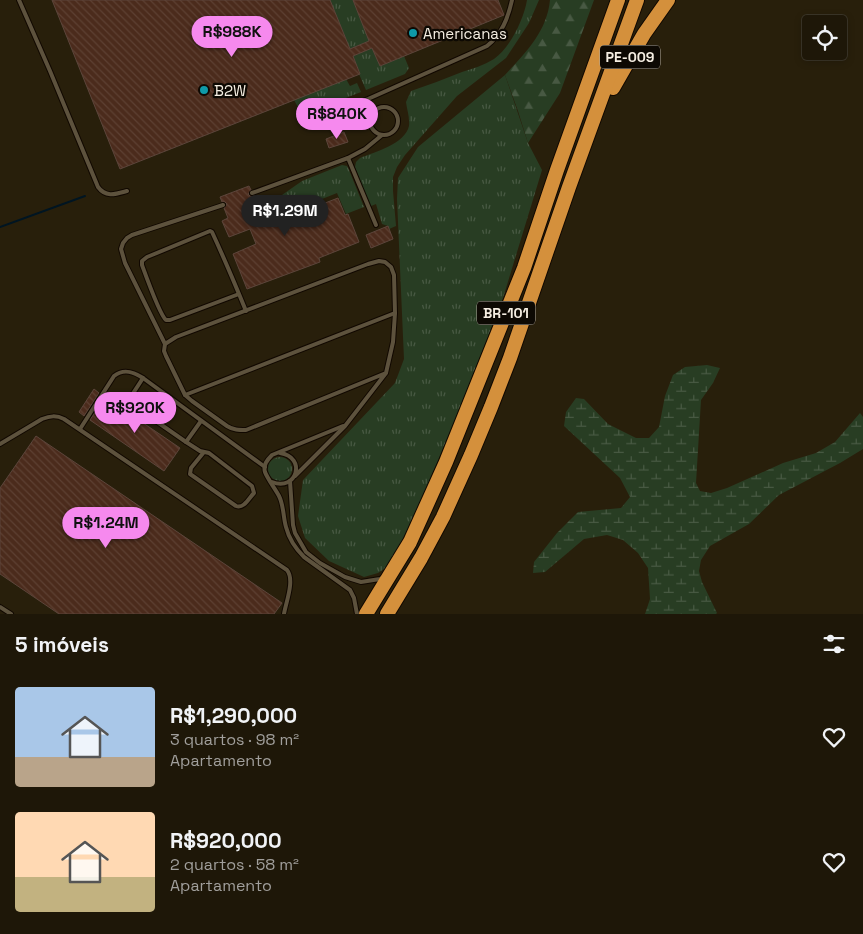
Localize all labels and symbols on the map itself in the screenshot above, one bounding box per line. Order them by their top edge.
pin: R$988K [191,15,273,58]
place label: Americanas [423,24,507,43]
marker: Americanas [407,27,419,39]
road number: PE-009 [600,46,660,68]
place label: B2W [214,81,246,100]
marker: B2W [198,84,210,96]
pin: R$840K [296,98,378,140]
pin: R$1.29M [239,194,331,237]
road number: BR-101 [477,302,535,324]
pin: R$920K [94,392,176,434]
pin: R$1.24M [60,506,152,549]

